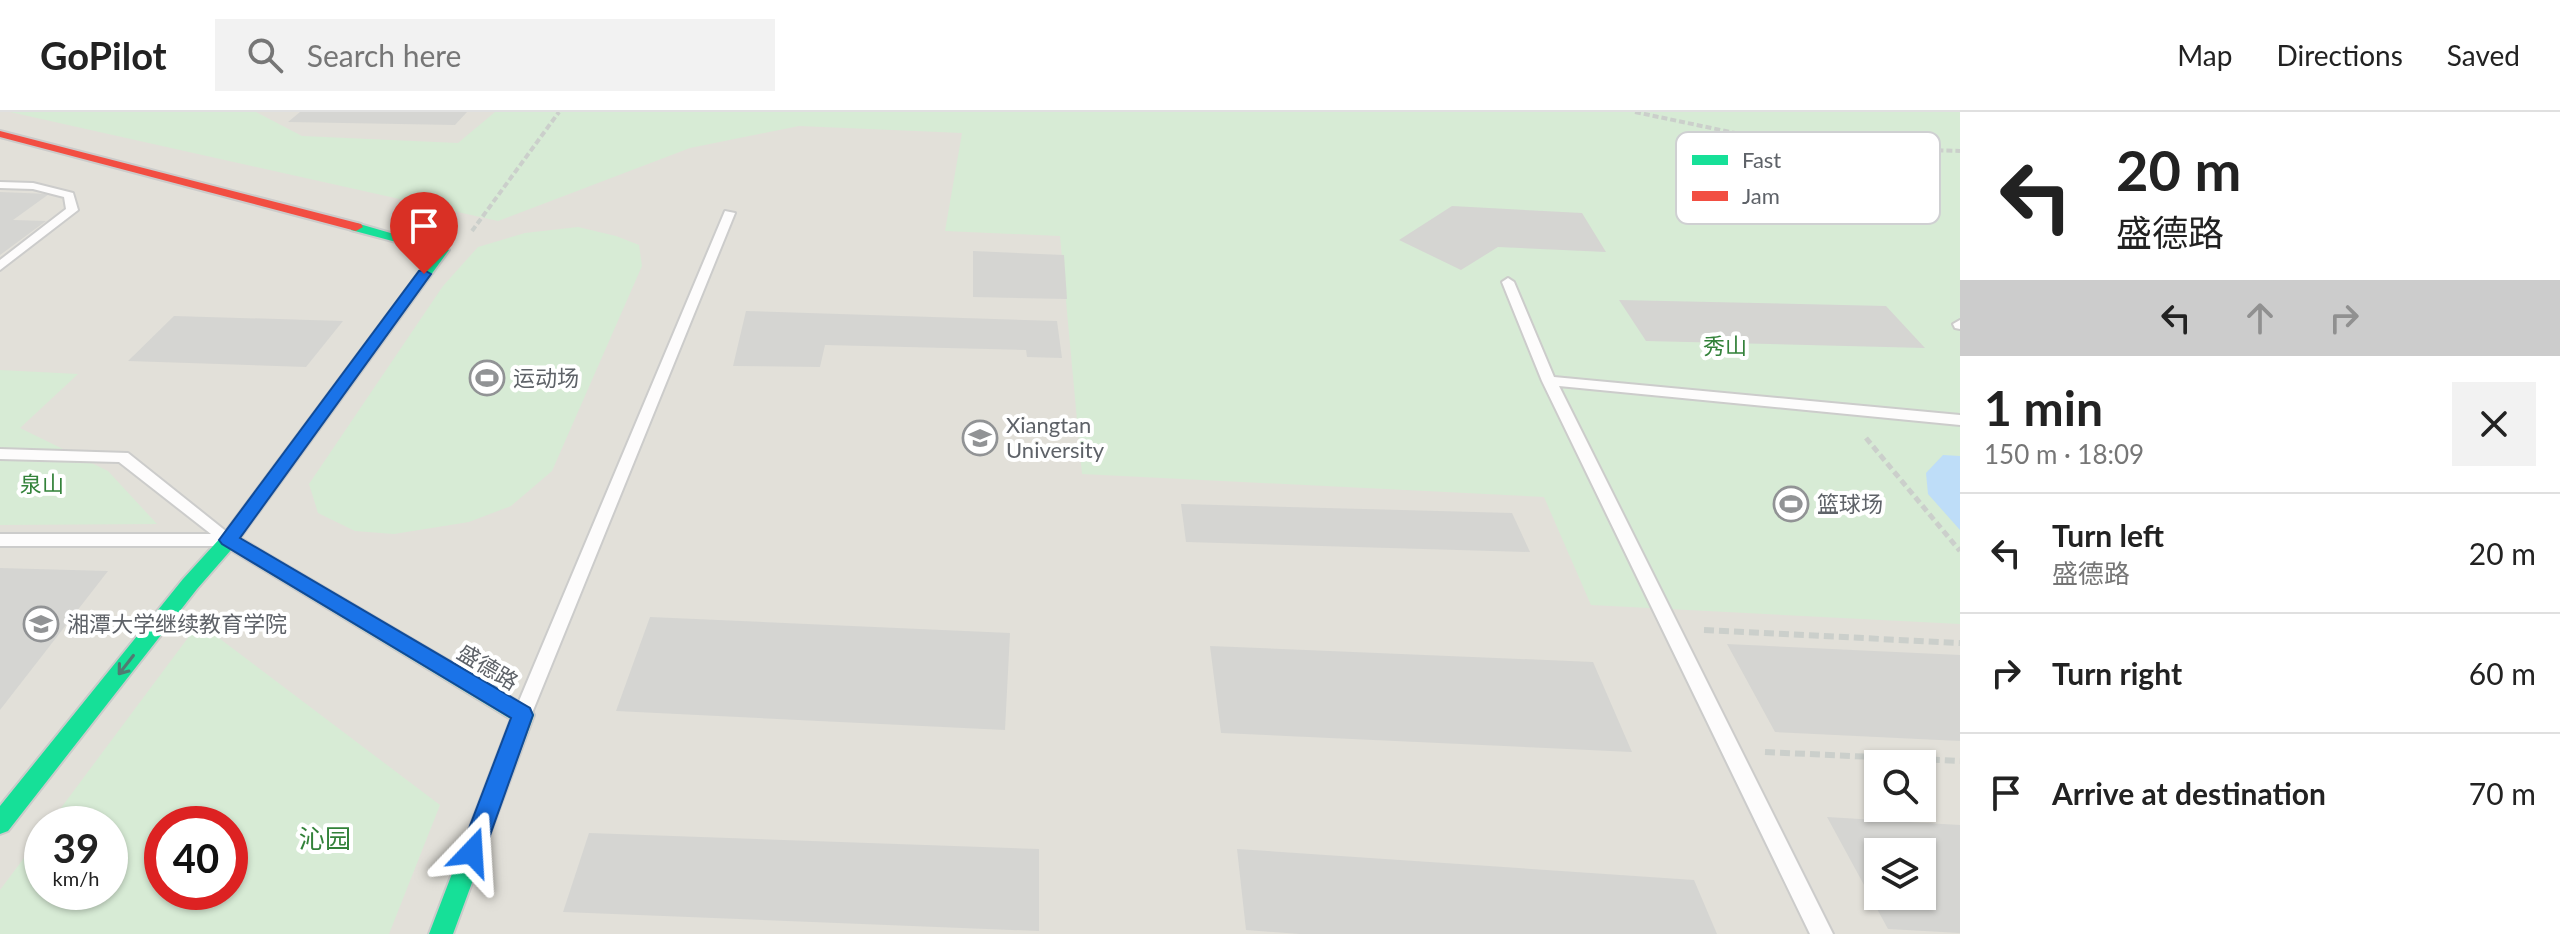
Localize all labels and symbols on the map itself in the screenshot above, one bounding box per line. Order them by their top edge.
legend [1676,132,1940,224]
text: Fast [1742,146,1781,173]
text: Jam [1742,182,1780,209]
pin [390,192,458,274]
park label: 秀山 [1703,332,1747,359]
sports icon: 运动场 [468,359,506,397]
place label: 运动场 [513,364,579,391]
place label: Xiangtan University [1006,411,1105,463]
school or university icon: Xiangtan University [961,419,999,457]
park label: 泉山 [20,470,64,497]
sports icon: 篮球场 [1772,485,1810,523]
place label: 篮球场 [1817,490,1883,517]
school or university icon: 湘潭大学继续教育学院 [22,605,60,643]
place label: 湘潭大学继续教育学院 [67,610,287,637]
street label: 盛德路 [453,638,524,695]
one-way arrow [117,654,134,675]
speed limit sign: 40 [144,806,248,910]
position arrow [430,810,514,894]
park label: 沁园 [299,822,351,854]

